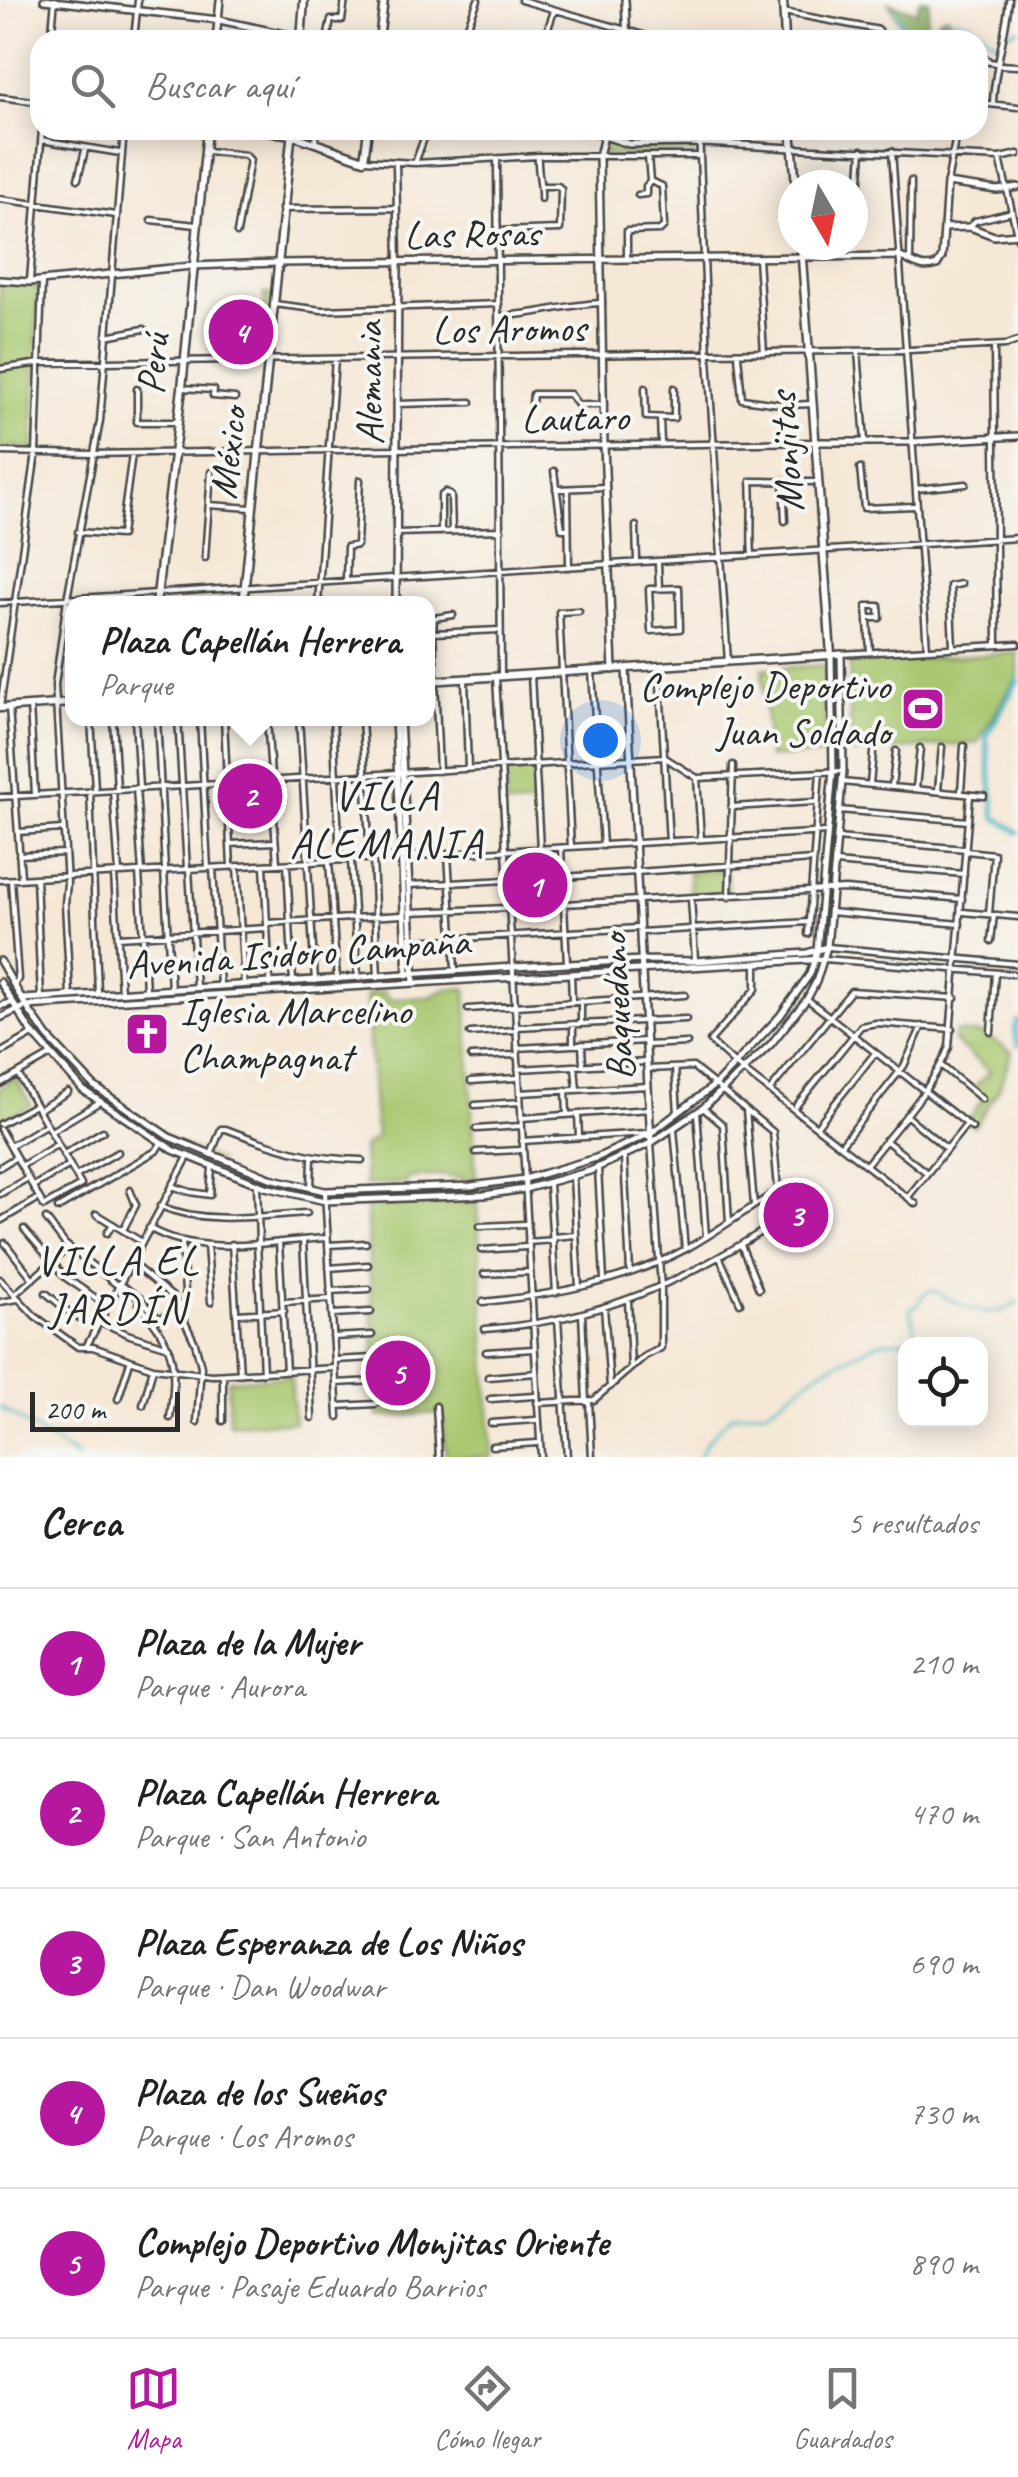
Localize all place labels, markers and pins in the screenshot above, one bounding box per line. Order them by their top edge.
pin: 4 [208,294,274,370]
place label: Complejo Deportivo Juan Soldado [640,661,894,757]
sports icon: Complejo Deportivo Juan Soldado [900,686,946,732]
pin: 2 [218,758,282,834]
pin: 1 [502,848,568,922]
place label: Iglesia Marcelino Champagnat [180,986,413,1082]
church icon: Iglesia Marcelino Champagnat [124,1011,170,1057]
pin: 3 [764,1178,828,1252]
pin: 5 [366,1336,430,1410]

